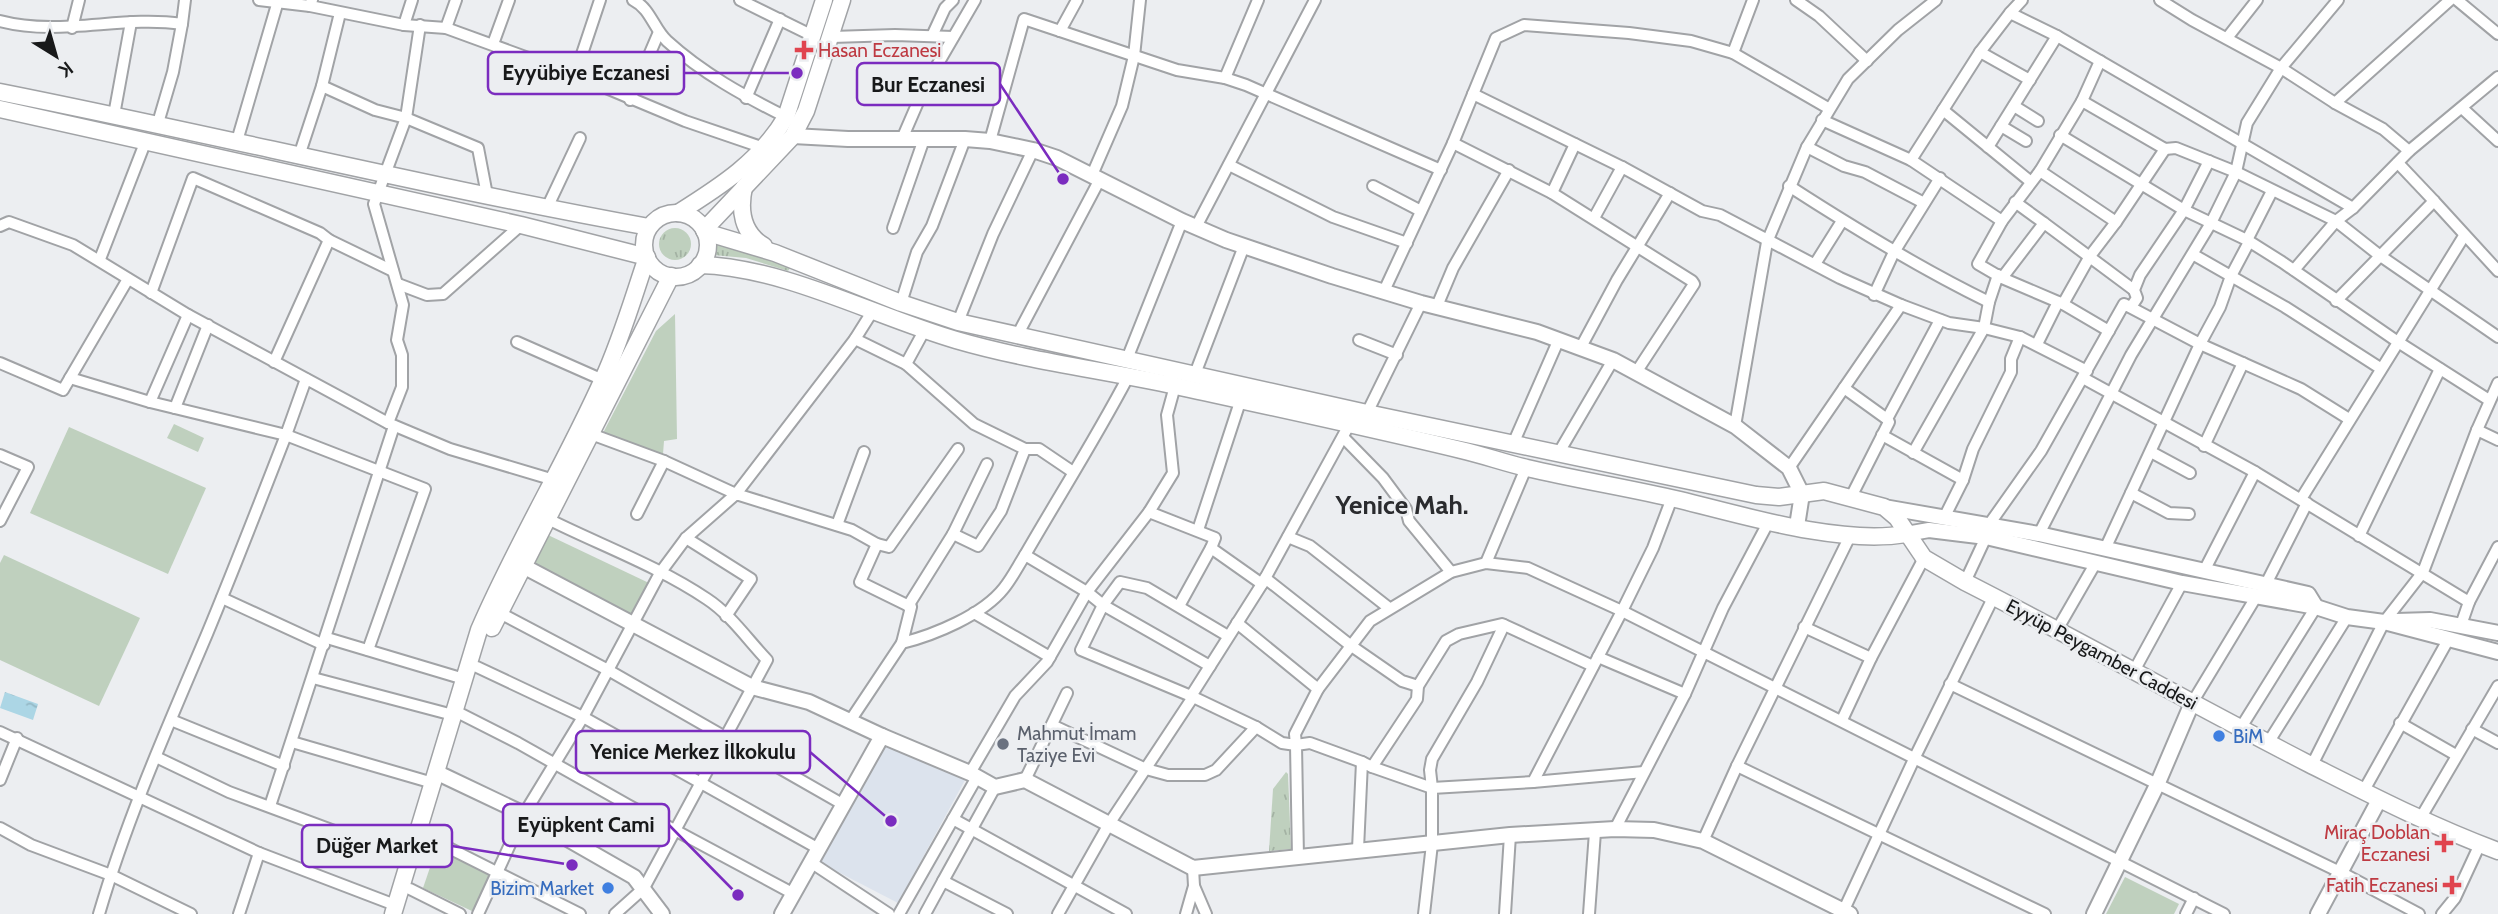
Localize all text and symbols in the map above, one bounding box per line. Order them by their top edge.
north arrow [21,21,91,91]
place label: Hasan Eczanesi [818,39,941,62]
marker: Hasan Eczanesi [796,42,812,58]
callout: Eyyübiye Eczanesi [488,52,684,94]
text: K [54,56,78,82]
text: Eyyübiye Eczanesi [502,60,670,85]
callout: Bur Eczanesi [857,63,1000,105]
text: Bur Eczanesi [871,72,985,97]
district label: Yenice Mah. [1334,489,1469,521]
street label: Eyyüp Peygamber Caddesi [2002,594,2201,715]
place label: Mahmut İmam Taziye Evi [1017,722,1136,767]
place label: BiM [2233,725,2263,748]
marker: BiM [2211,728,2227,744]
callout: Yenice Merkez İlkokulu [576,731,810,773]
marker: Mahmut İmam Taziye Evi [995,736,1011,752]
text: Yenice Merkez İlkokulu [589,739,796,764]
callout: Eyüpkent Cami [503,804,669,846]
text: Eyüpkent Cami [517,812,655,837]
place label: Miraç Doblan Eczanesi [2324,821,2430,866]
callout: Düğer Market [302,825,452,867]
text: Düğer Market [316,833,438,858]
marker: Miraç Doblan Eczanesi [2436,835,2452,851]
place label: Fatih Eczanesi [2326,874,2438,897]
place label: Bizim Market [490,877,595,900]
marker: Fatih Eczanesi [2444,877,2460,893]
marker: Bizim Market [600,880,616,896]

